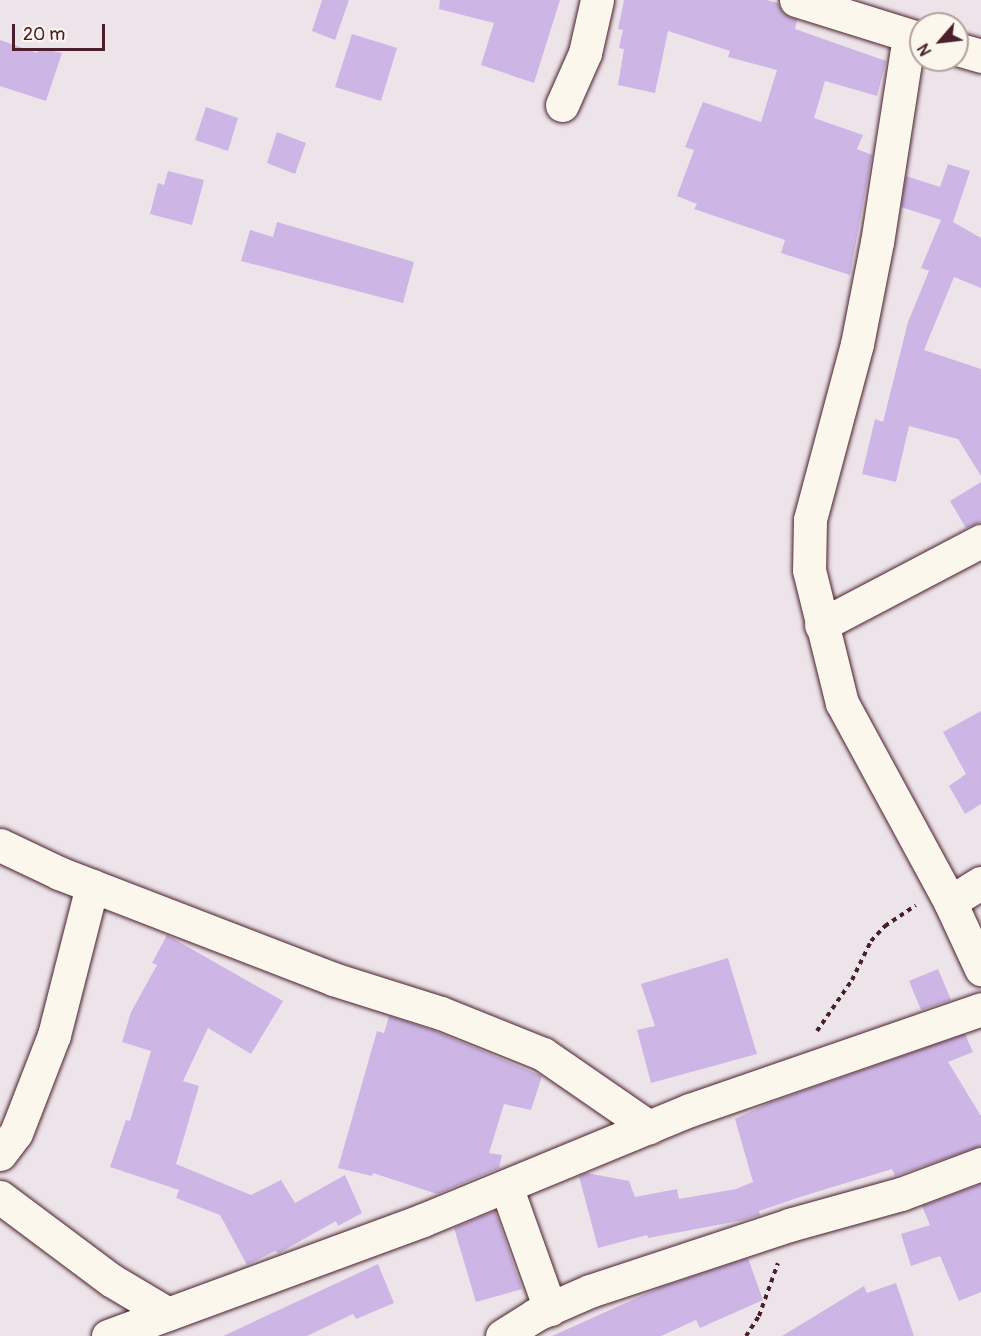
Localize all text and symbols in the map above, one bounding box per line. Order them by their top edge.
scale bar [15,12,108,50]
north arrow [909,12,969,72]
text: 20 m [23,23,65,46]
text: N [914,40,936,59]

